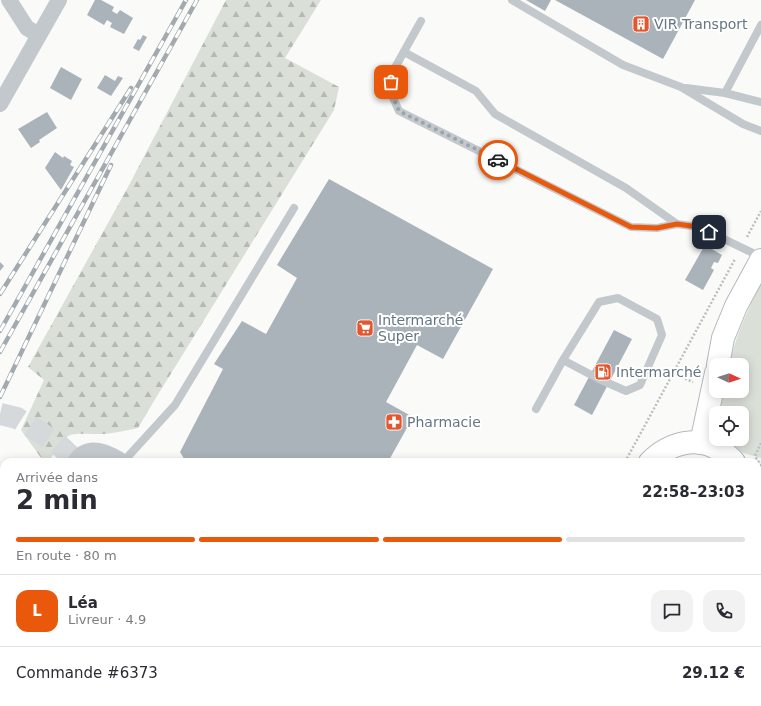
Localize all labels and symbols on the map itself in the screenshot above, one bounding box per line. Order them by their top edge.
building icon: VIR Transport [631,14,651,34]
place label: VIR Transport [654,16,748,32]
pin [374,65,408,99]
courier [478,140,518,180]
pin [692,215,726,249]
place label: Intermarché Super [378,312,463,344]
supermarket icon: Intermarché Super [355,318,375,338]
north arrow [709,358,749,398]
fuel station icon: Intermarché [593,362,613,382]
place label: Intermarché [616,364,701,380]
pharmacy icon: Pharmacie [384,412,404,432]
place label: Pharmacie [407,414,481,430]

